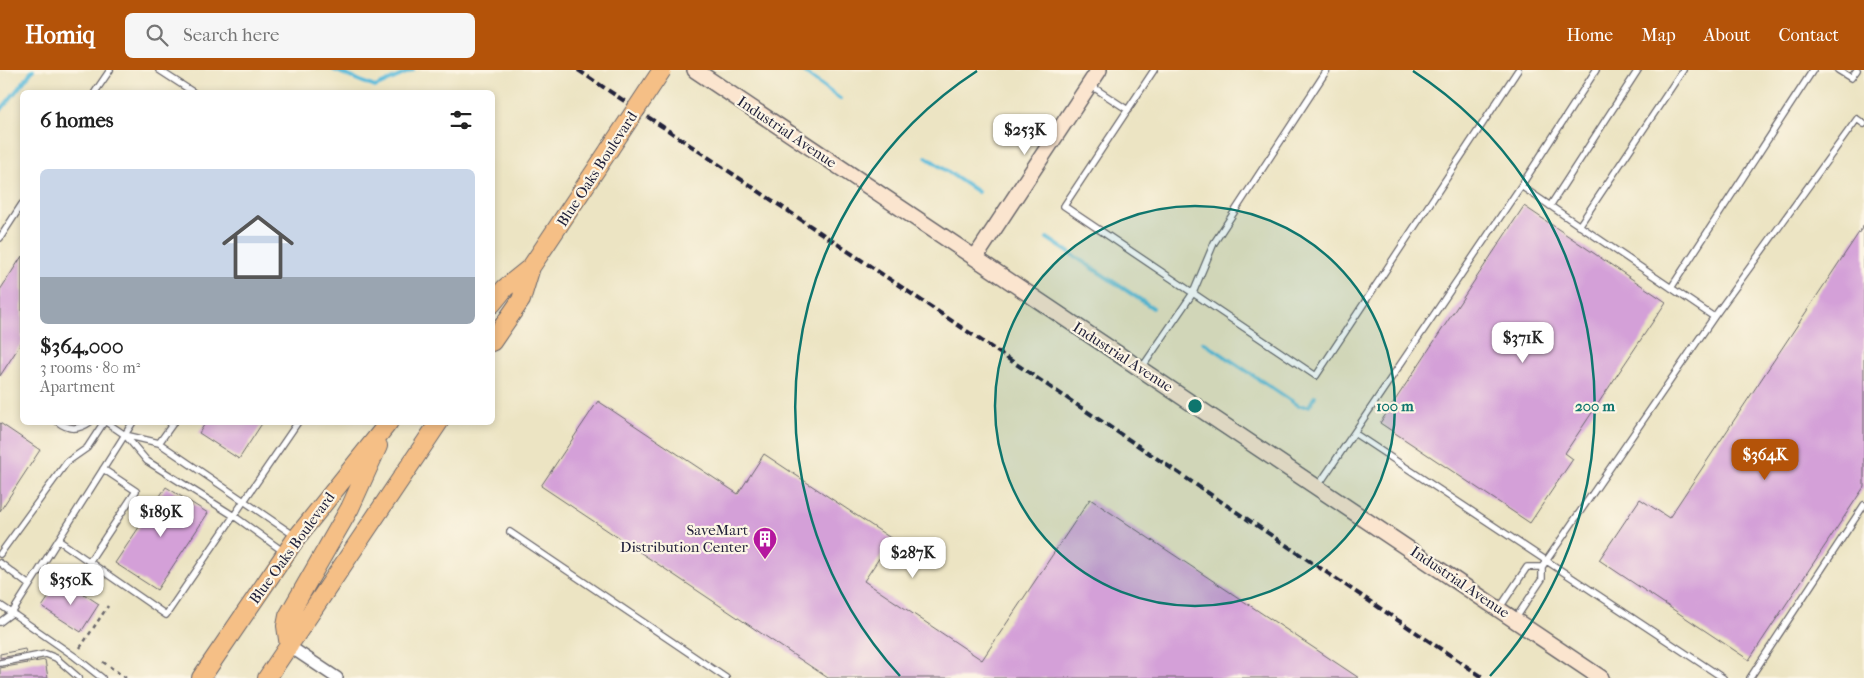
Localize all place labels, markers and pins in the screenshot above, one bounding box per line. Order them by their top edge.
pin: $253K [990,114,1060,156]
pin: $371K [1488,322,1558,364]
centre of rings [1186,397,1204,415]
pin: $364K [1730,438,1800,481]
pin: $189K [126,496,196,538]
place label: SaveMart Distribution Center [620,521,749,556]
building icon: SaveMart Distribution Center [752,526,778,560]
pin: $287K [878,536,948,579]
pin: $350K [36,564,106,606]

